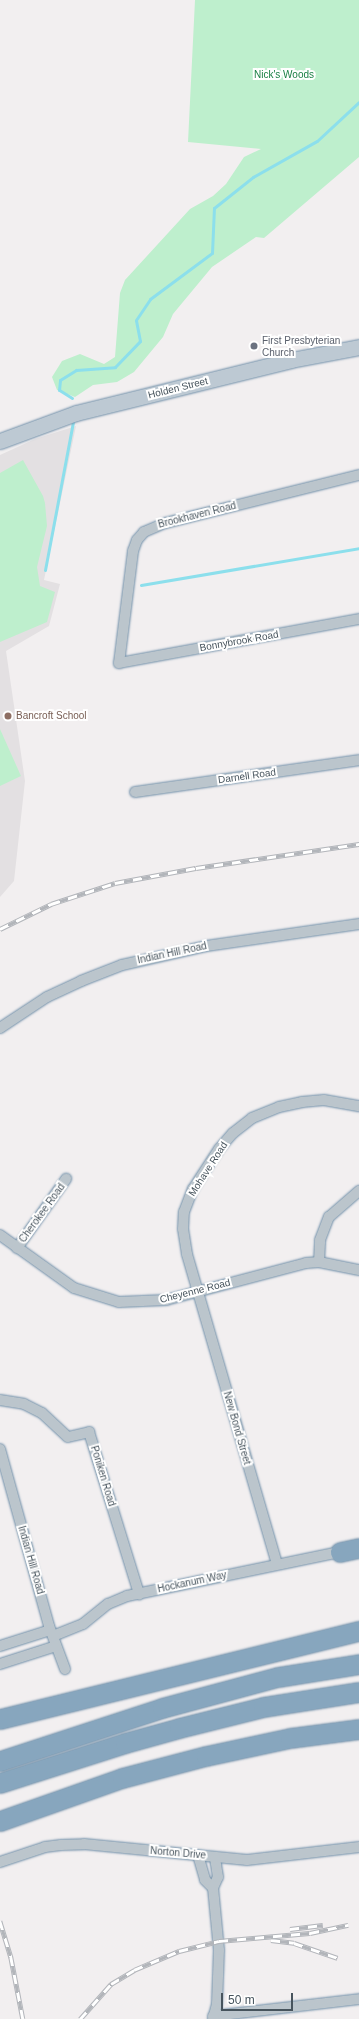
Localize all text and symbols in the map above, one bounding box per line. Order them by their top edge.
park label: Nick's Woods [254,69,314,81]
place label: First Presbyterian Church [262,334,340,358]
marker: First Presbyterian Church [249,341,259,351]
street label: Holden Street [147,375,209,401]
street label: Brookhaven Road [157,499,237,531]
street label: Bonnybrook Road [199,628,279,654]
place label: Bancroft School [16,710,87,722]
marker: Bancroft School [3,711,13,721]
street label: Darnell Road [217,766,277,786]
street label: Indian Hill Road [136,940,208,966]
street label: Mohave Road [186,1140,230,1198]
street label: Cherokee Road [17,1181,67,1245]
street label: Cheyenne Road [158,1276,232,1306]
street label: New Bond Street [221,1390,253,1466]
street label: Poniken Road [88,1444,118,1508]
street label: Indian Hill Road [16,1524,46,1596]
street label: Hockanum Way [156,1569,228,1595]
street label: Norton Drive [150,1845,206,1861]
scale bar [223,1985,295,2011]
text: 50 m [228,1993,255,2007]

